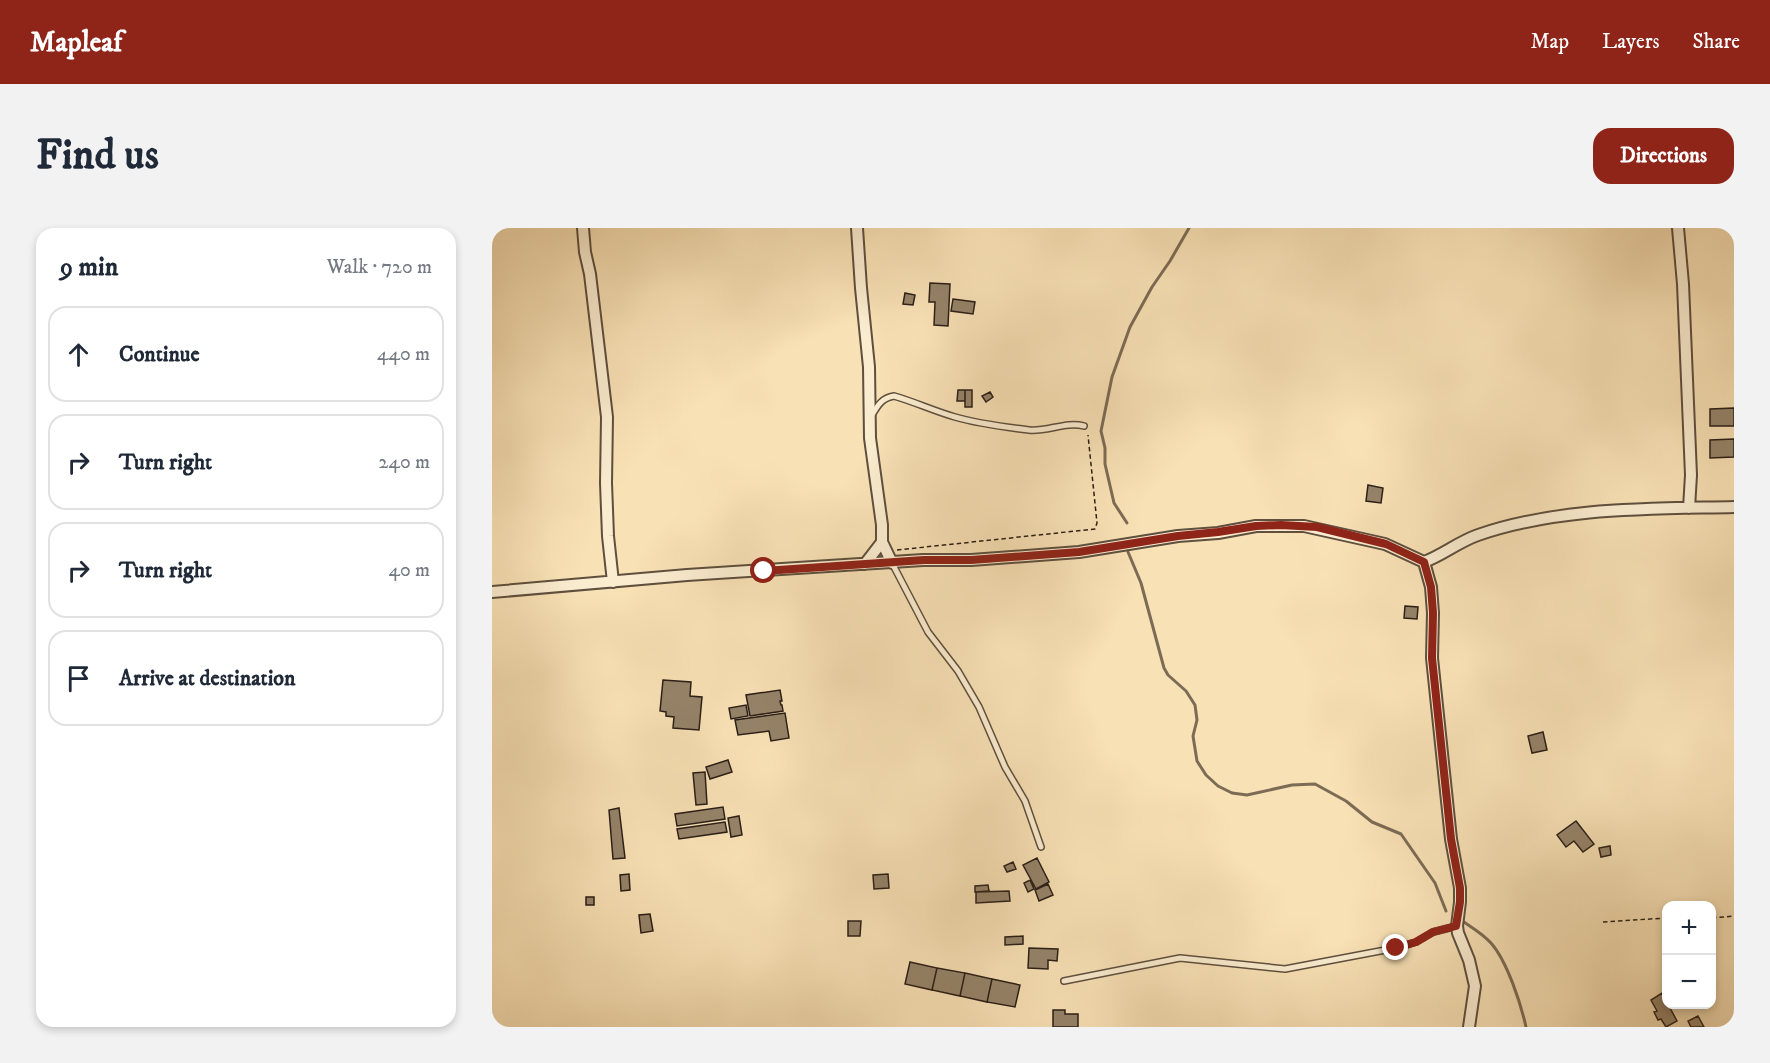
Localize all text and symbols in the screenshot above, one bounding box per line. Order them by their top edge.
text: Mapleaf [30,25,122,60]
text: Map [1530,29,1569,55]
text: Layers [1602,29,1660,55]
text: Share [1693,29,1740,55]
button: Directions [1593,128,1734,184]
text: Find us [36,130,159,182]
text: 9 min [60,251,118,284]
text: Walk · 720 m [327,255,432,280]
icon: ahead [62,338,95,371]
text: Continue [119,341,200,368]
text: 440 m [377,342,430,367]
icon: right [62,446,95,479]
text: Turn right [119,449,212,476]
text: 240 m [379,450,430,475]
icon: right [62,554,95,587]
text: Turn right [119,557,212,584]
route start [750,557,776,583]
text: 40 m [388,558,430,583]
icon: arrive [62,662,95,695]
text: Arrive at destination [119,665,296,692]
map controls [1662,901,1716,1009]
button: + [1662,901,1716,955]
route end [1382,934,1408,960]
button: − [1662,955,1716,1009]

